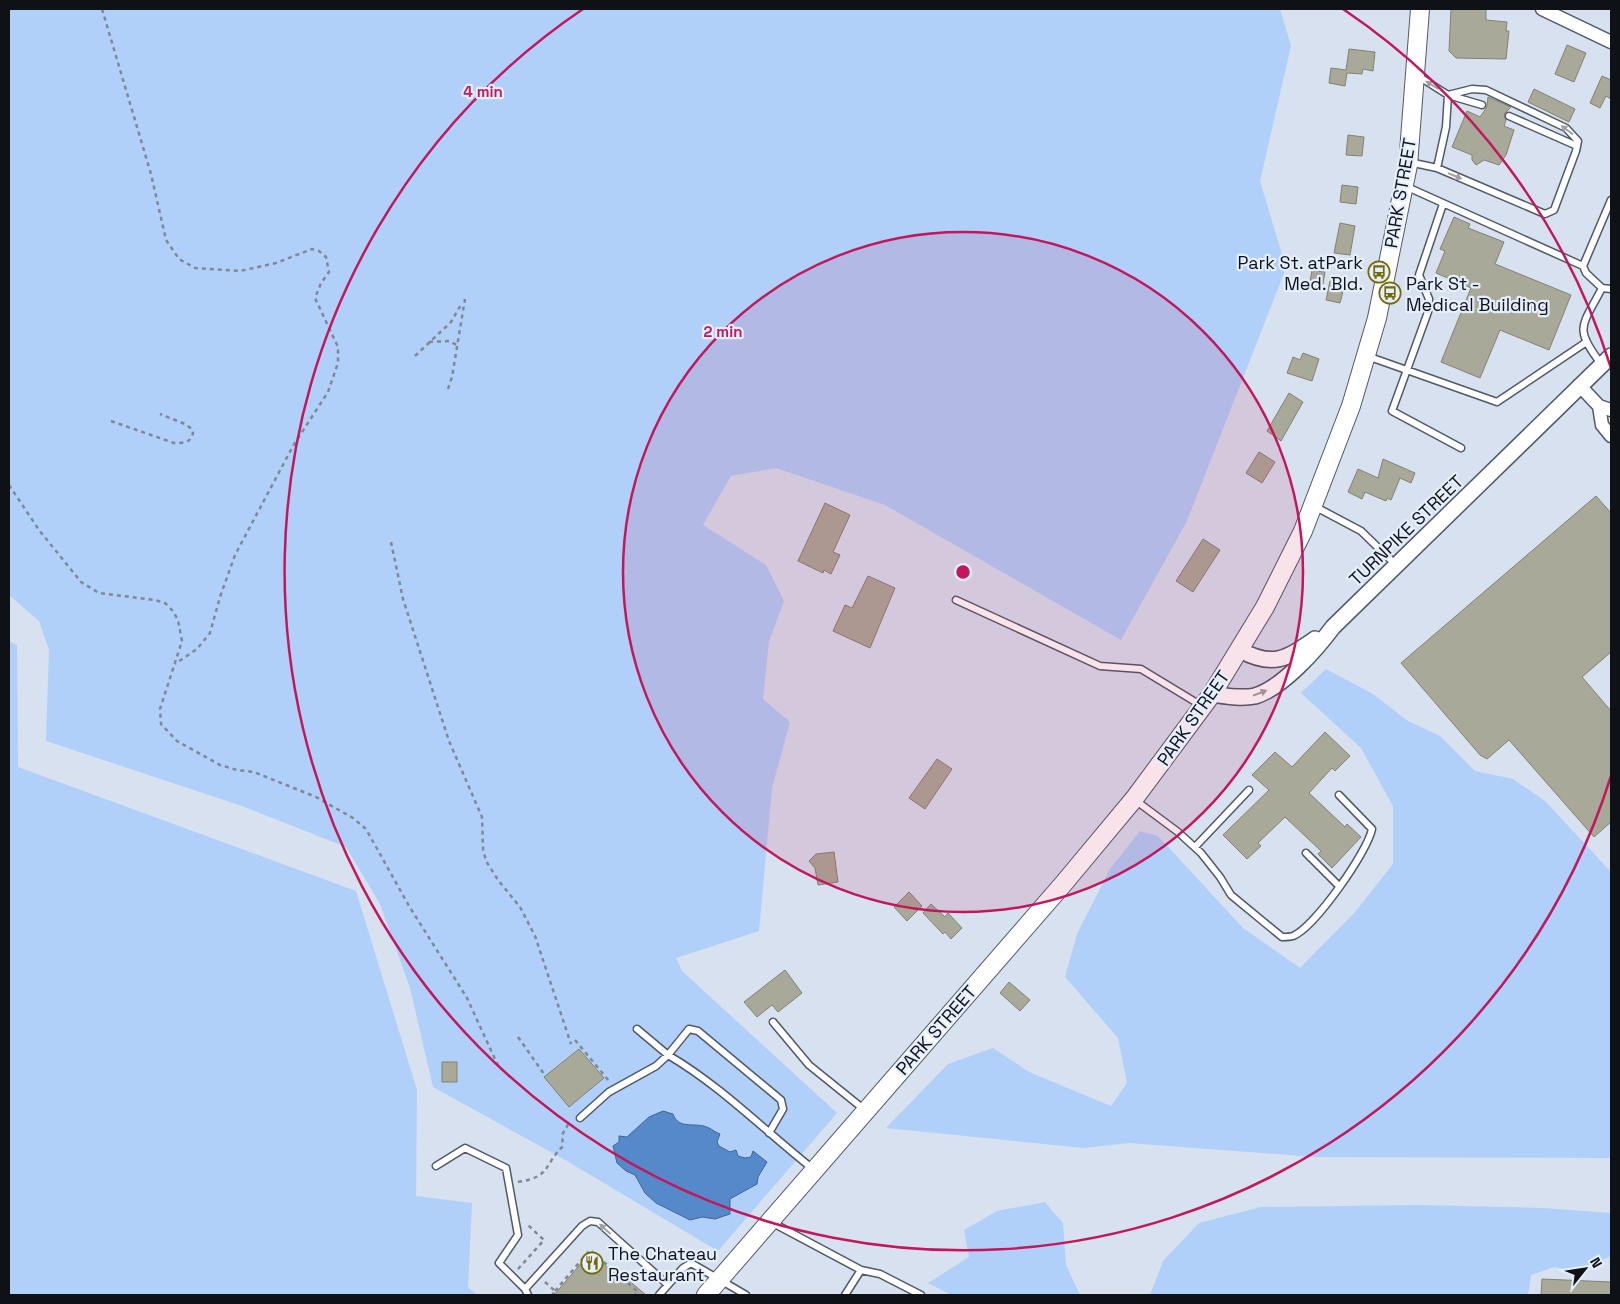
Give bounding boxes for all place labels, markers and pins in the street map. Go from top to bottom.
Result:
place label: Park St. atPark Med. Bld. [1238,251,1363,295]
bus stop icon: Park St. atPark Med. Bld. [1367,260,1391,284]
place label: Park St - Medical Building [1406,272,1549,316]
bus stop icon: Park St - Medical Building [1378,281,1402,305]
centre of rings [954,563,972,581]
place label: The Chateau Restaurant [608,1242,717,1286]
restaurant icon: The Chateau Restaurant [580,1251,604,1275]

